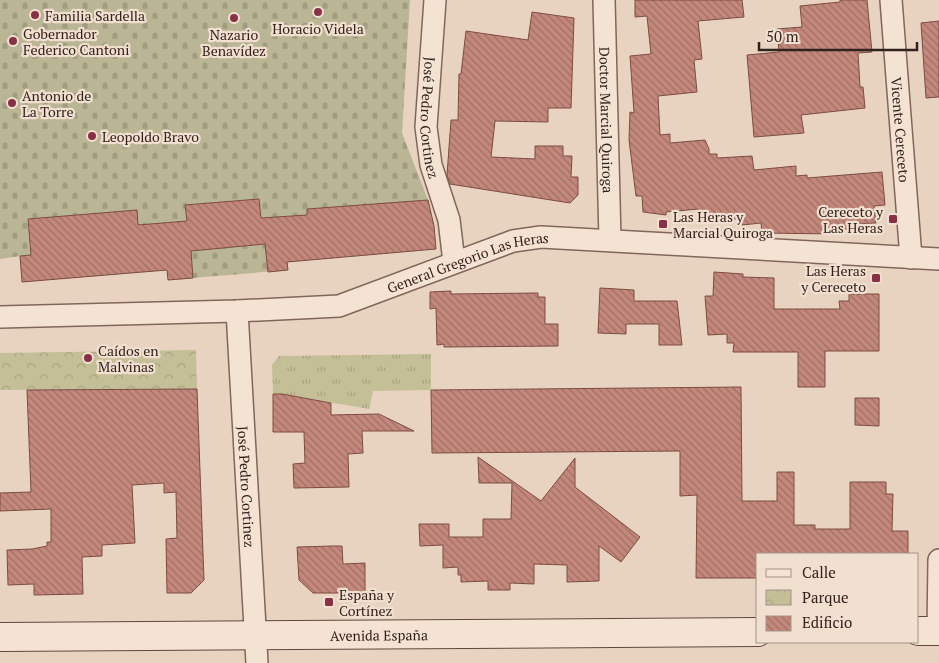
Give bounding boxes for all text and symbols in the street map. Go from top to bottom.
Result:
place label: Familia Sardella [45,6,145,25]
marker: Horacio Videla [312,6,324,18]
marker: Familia Sardella [29,9,41,21]
marker: Nazario Benavídez [228,12,240,24]
place label: Horacio Videla [272,19,364,38]
scale bar [759,20,916,52]
place label: Gobernador Federico Cantoni [23,24,129,59]
place label: Nazario Benavídez [202,25,266,60]
text: 50 m [766,26,799,46]
marker: Gobernador Federico Cantoni [7,35,19,47]
street label: Doctor Marcial Quiroga [596,47,618,193]
street label: José Pedro Cortinez [416,56,444,181]
street label: Vicente Cereceto [887,76,915,183]
place label: Antonio de La Torre [22,86,91,121]
marker: Antonio de La Torre [6,97,18,109]
place label: Leopoldo Bravo [102,127,199,146]
marker: Leopoldo Bravo [86,130,98,142]
place label: Cereceto y Las Heras [818,202,884,237]
place label: Las Heras y Marcial Quiroga [673,207,773,242]
marker: Cereceto y Las Heras [887,213,899,225]
marker: Las Heras y Marcial Quiroga [657,218,669,230]
street label: General Gregorio Las Heras [384,227,549,297]
place label: Las Heras y Cereceto [800,261,866,296]
marker: Las Heras y Cereceto [870,272,882,284]
place label: Caídos en Malvinas [98,341,159,376]
marker: Caídos en Malvinas [82,352,94,364]
street label: José Pedro Cortinez [234,425,260,548]
legend [756,553,919,643]
text: Calle [802,562,836,582]
place label: España y Cortínez [339,585,395,620]
text: Parque [802,587,849,607]
marker: España y Cortínez [323,596,335,608]
text: Edificio [802,612,852,632]
street label: Avenida España [330,625,428,644]

